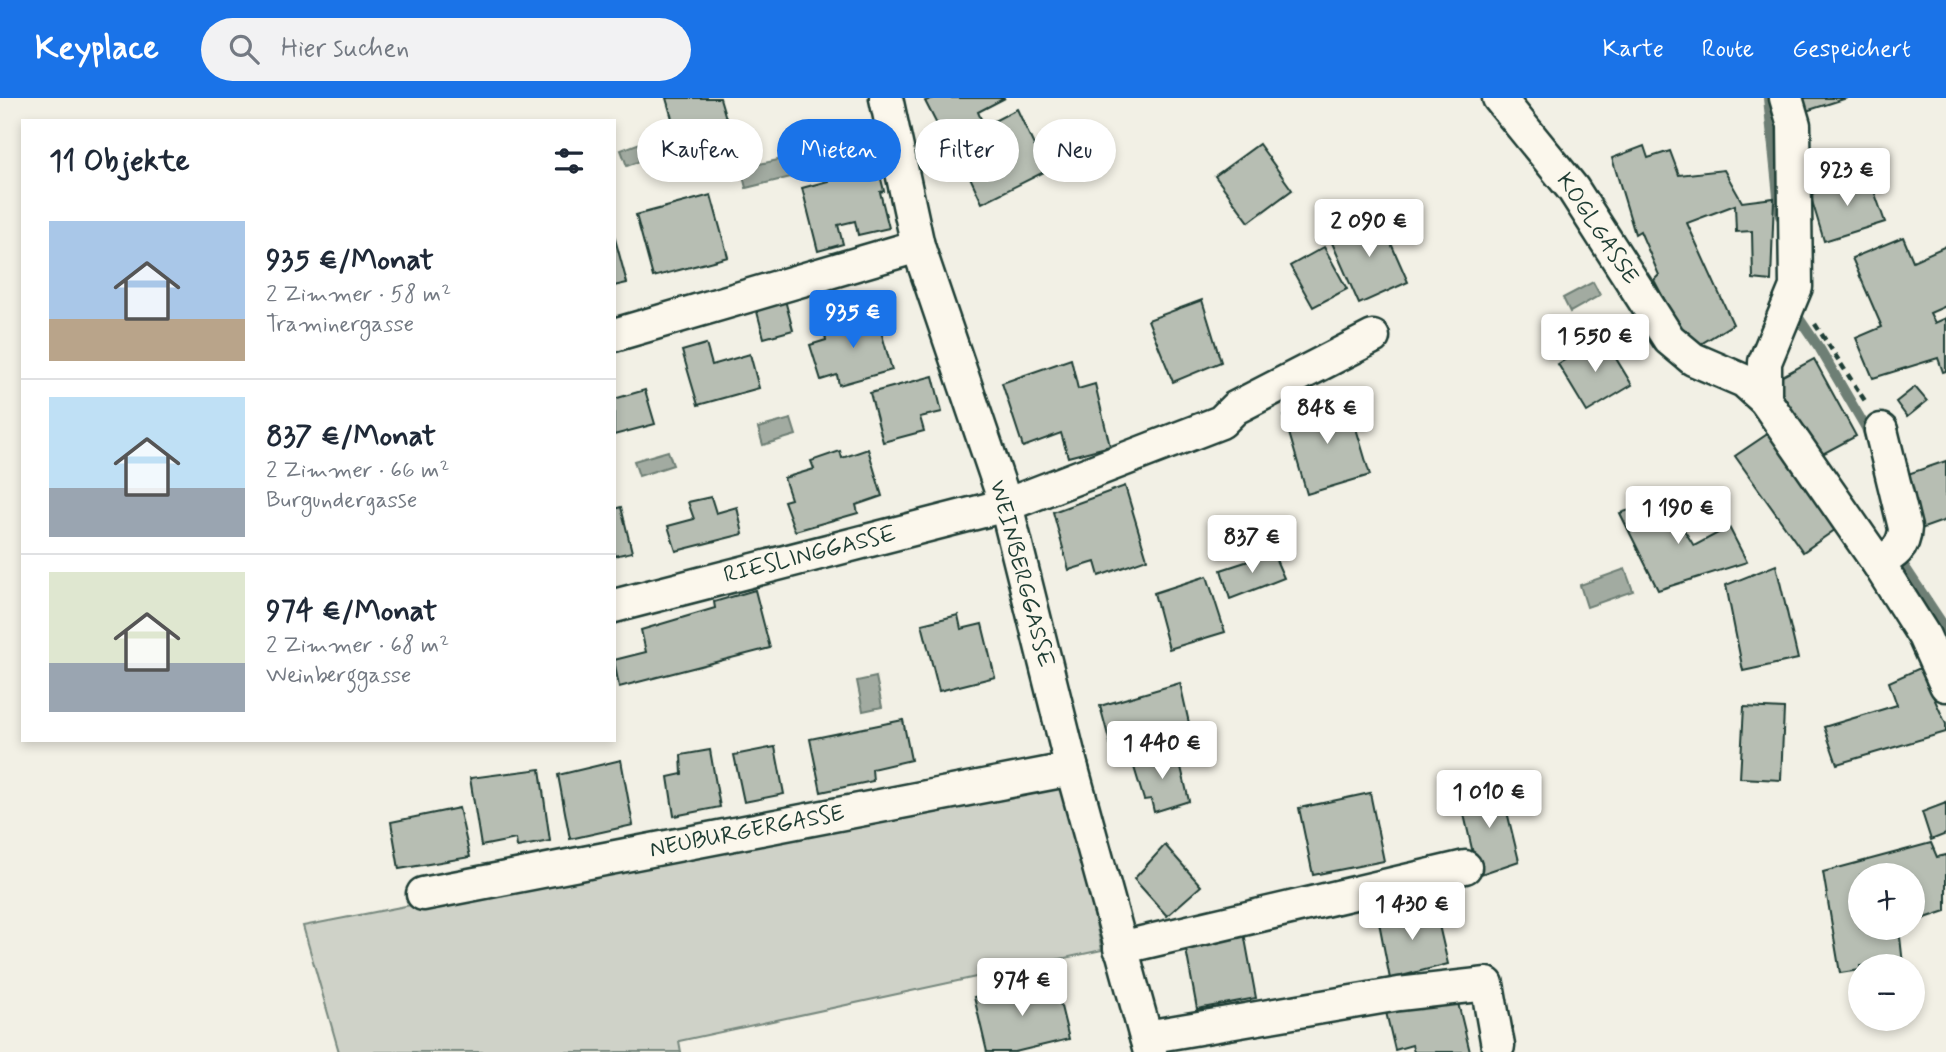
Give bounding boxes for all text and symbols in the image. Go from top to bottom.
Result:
search box [201,18,691,81]
text: Keyplace [35,27,159,71]
icon: search [225,30,263,68]
text: Hier suchen [281,32,409,66]
text: Karte [1602,34,1664,65]
text: Route [1702,34,1754,65]
text: Gespeichert [1792,34,1911,65]
chip: Kaufen [637,119,763,182]
chip: Mieten [777,119,901,182]
chip: Filter [915,119,1019,182]
chip: Neu [1033,119,1116,182]
text: 11 Objekte [49,142,190,181]
icon: filters [550,142,588,180]
pin: 923 € [1798,148,1896,208]
text: 923 € [1820,156,1874,186]
street label: KOGLGASSE [1549,167,1645,291]
pin: 2 090 € [1304,200,1434,259]
text: 2 090 € [1331,207,1407,237]
text: 935 €/Monat [266,241,434,280]
icon: home [105,249,189,333]
text: 2 Zimmer · 58 m² [266,280,451,310]
pin: 935 € [804,290,902,350]
text: 935 € [825,298,881,328]
text: Traminergasse [266,310,414,340]
pin: 1 550 € [1530,314,1660,374]
text: 1 550 € [1557,322,1633,352]
pin: 848 € [1278,386,1376,446]
text: 848 € [1297,394,1357,424]
text: 837 €/Monat [266,417,436,456]
icon: home [105,425,189,509]
text: 2 Zimmer · 66 m² [266,456,449,486]
street label: WEINBERGGASSE [982,477,1060,671]
text: Burgundergasse [266,486,417,516]
pin: 1 190 € [1613,486,1743,546]
text: 1 190 € [1642,494,1714,524]
pin: 837 € [1203,516,1301,575]
street label: RIESLINGGASSE [721,519,899,591]
text: 837 € [1224,523,1280,553]
text: 974 €/Monat [266,592,437,631]
icon: home [105,600,189,684]
text: 2 Zimmer · 68 m² [266,631,449,661]
text: Weinberggasse [266,661,411,691]
pin: 1 440 € [1097,722,1227,781]
text: 1 440 € [1123,729,1201,759]
pin: 1 010 € [1424,770,1554,830]
text: 1 010 € [1453,778,1525,808]
street label: NEUBURGERGASSE [647,798,847,866]
map controls [1848,863,1925,1031]
button: + [1848,863,1925,940]
pin: 1 430 € [1347,882,1477,942]
text: 1 430 € [1375,890,1449,920]
button: − [1848,954,1925,1031]
pin: 974 € [973,958,1071,1018]
text: 974 € [993,966,1051,996]

